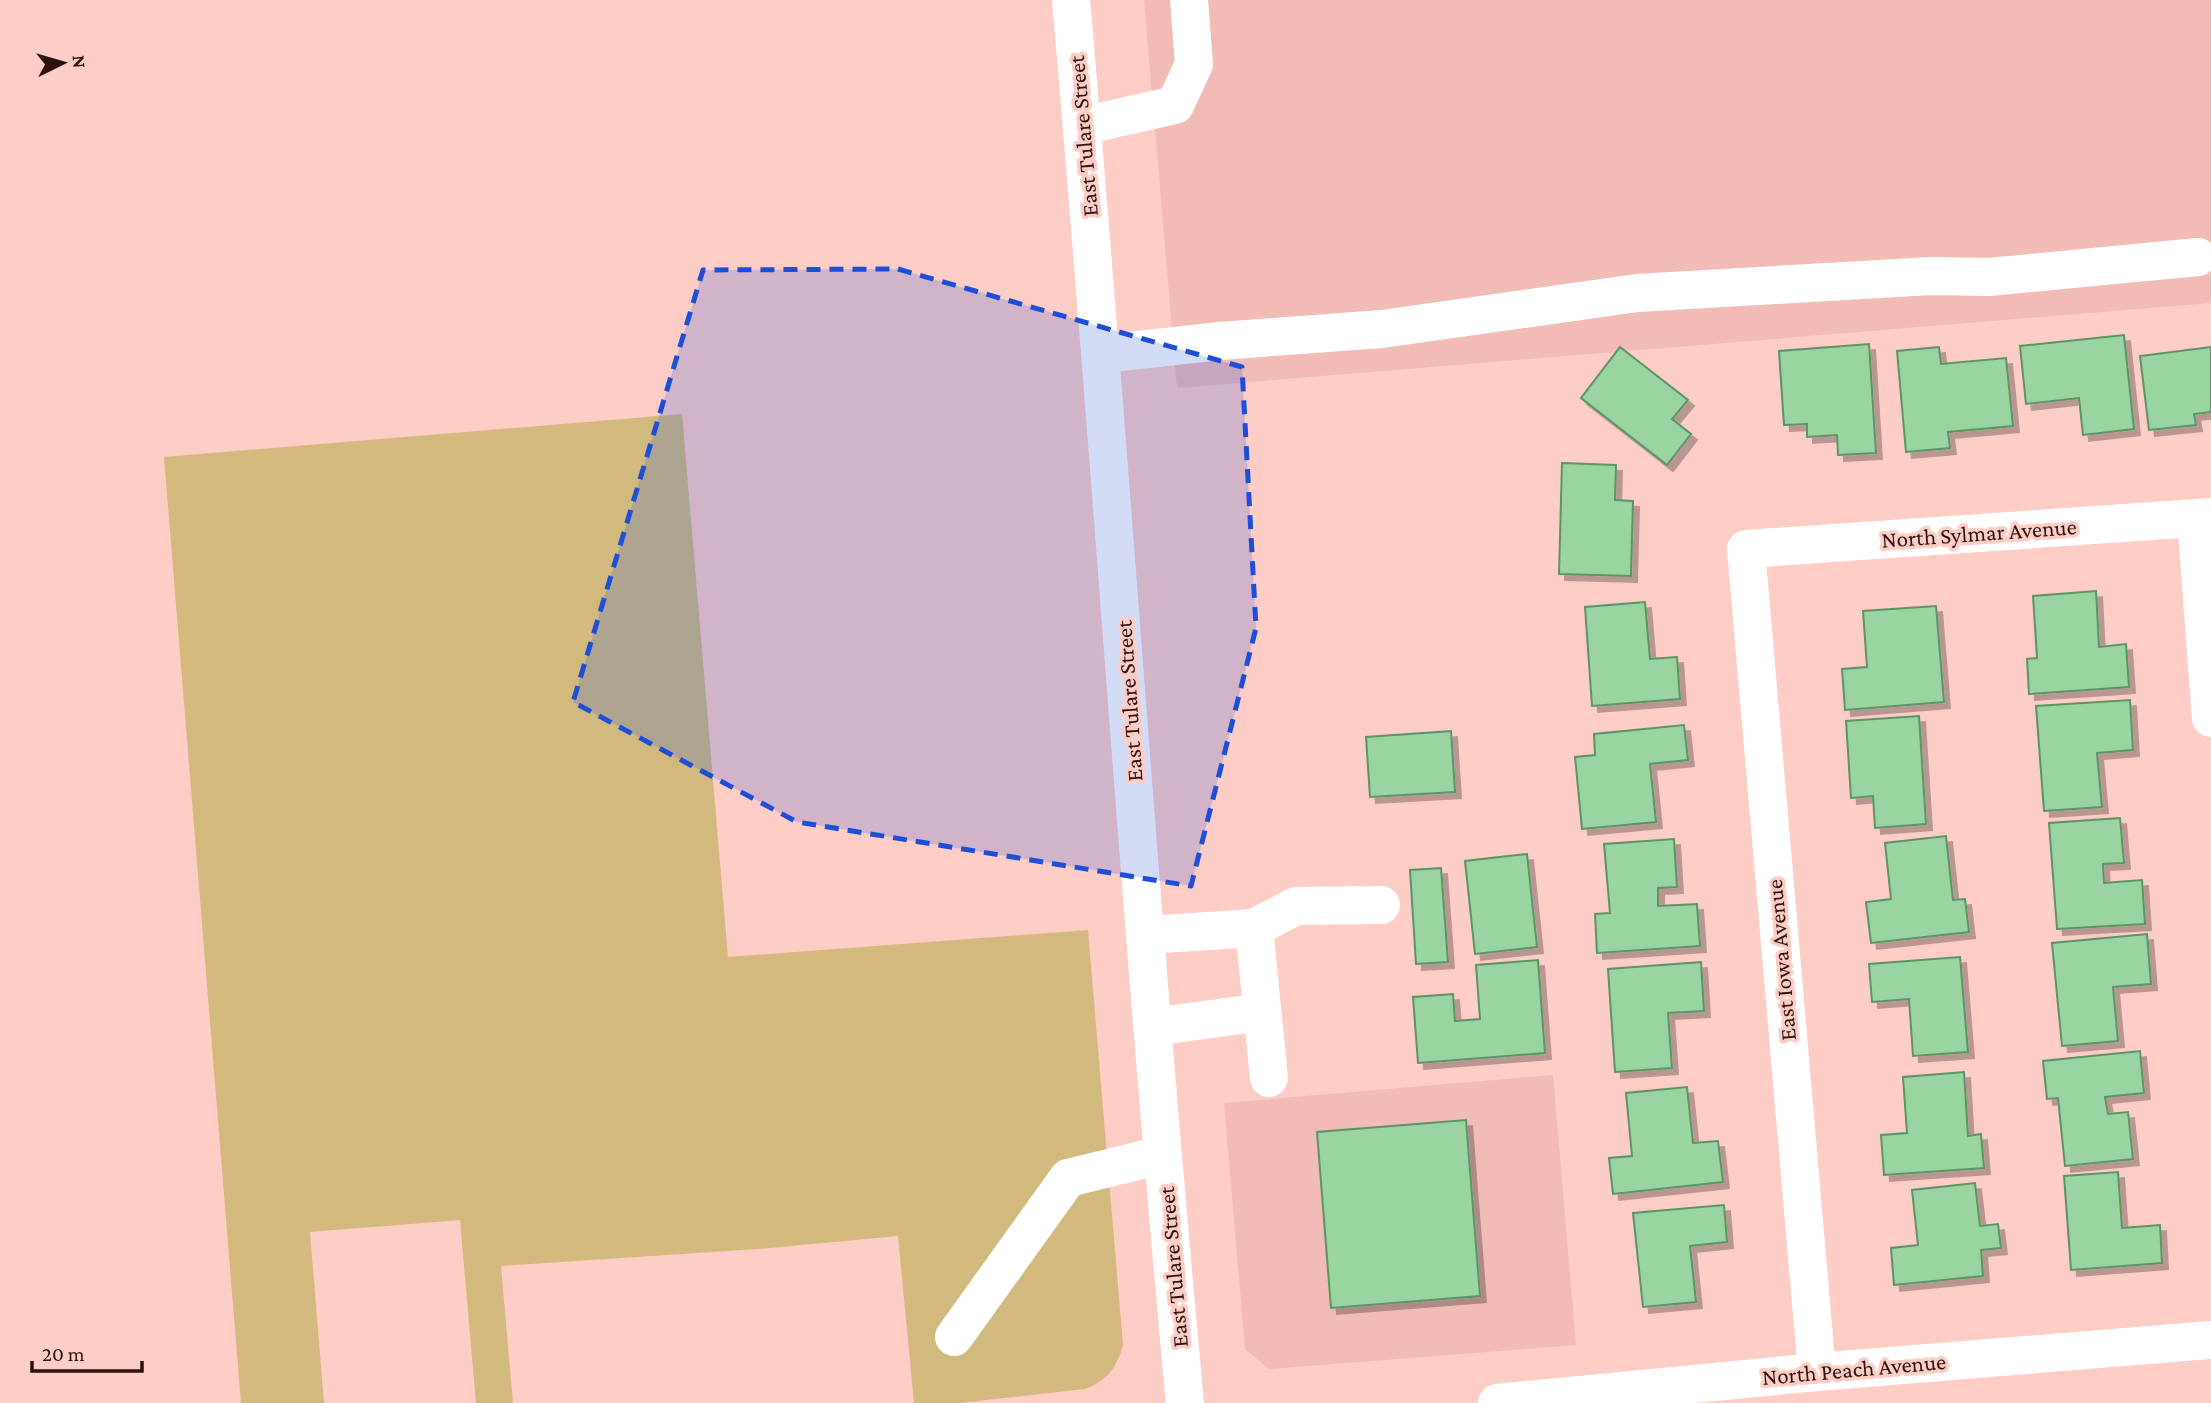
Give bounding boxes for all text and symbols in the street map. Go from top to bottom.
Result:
north arrow [28,28,98,98]
text: N [68,54,90,69]
street label: East Tulare Street [1063,54,1103,218]
street label: North Sylmar Avenue [1881,513,2077,553]
street label: East Tulare Street [1110,619,1148,782]
street label: East Iowa Avenue [1761,878,1801,1042]
street label: East Tulare Street [1153,1185,1193,1349]
scale bar [32,1330,142,1374]
text: 20 m [42,1342,85,1366]
street label: North Peach Avenue [1761,1348,1947,1390]

